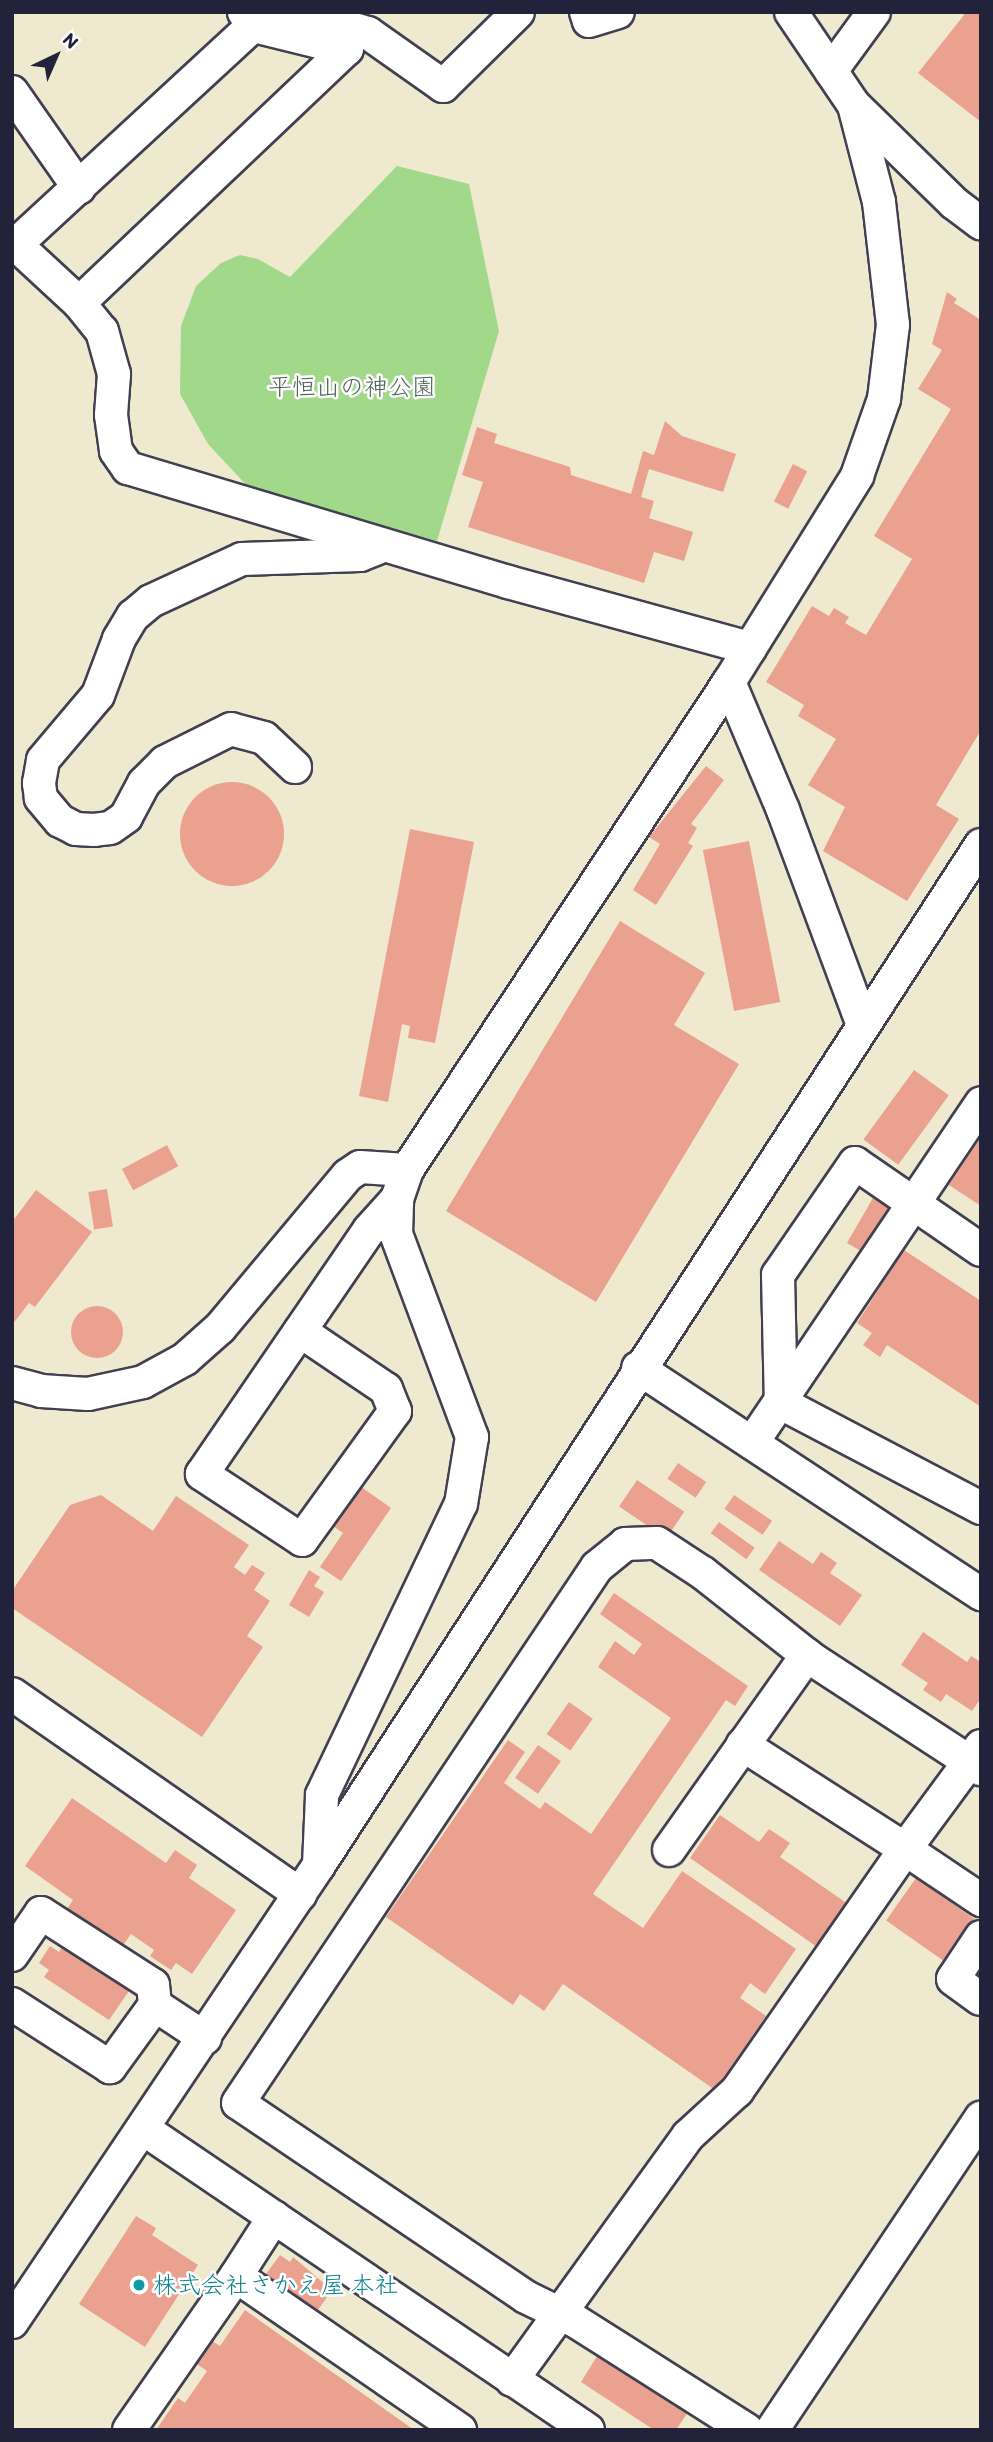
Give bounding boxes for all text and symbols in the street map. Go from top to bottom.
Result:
north arrow [21,21,91,91]
text: N [58,28,84,53]
park label: 平恒山の神公園 [268,373,436,401]
place label: 株式会社さかえ屋 本社 [153,2271,398,2299]
marker: 株式会社さかえ屋 本社 [131,2277,147,2293]

